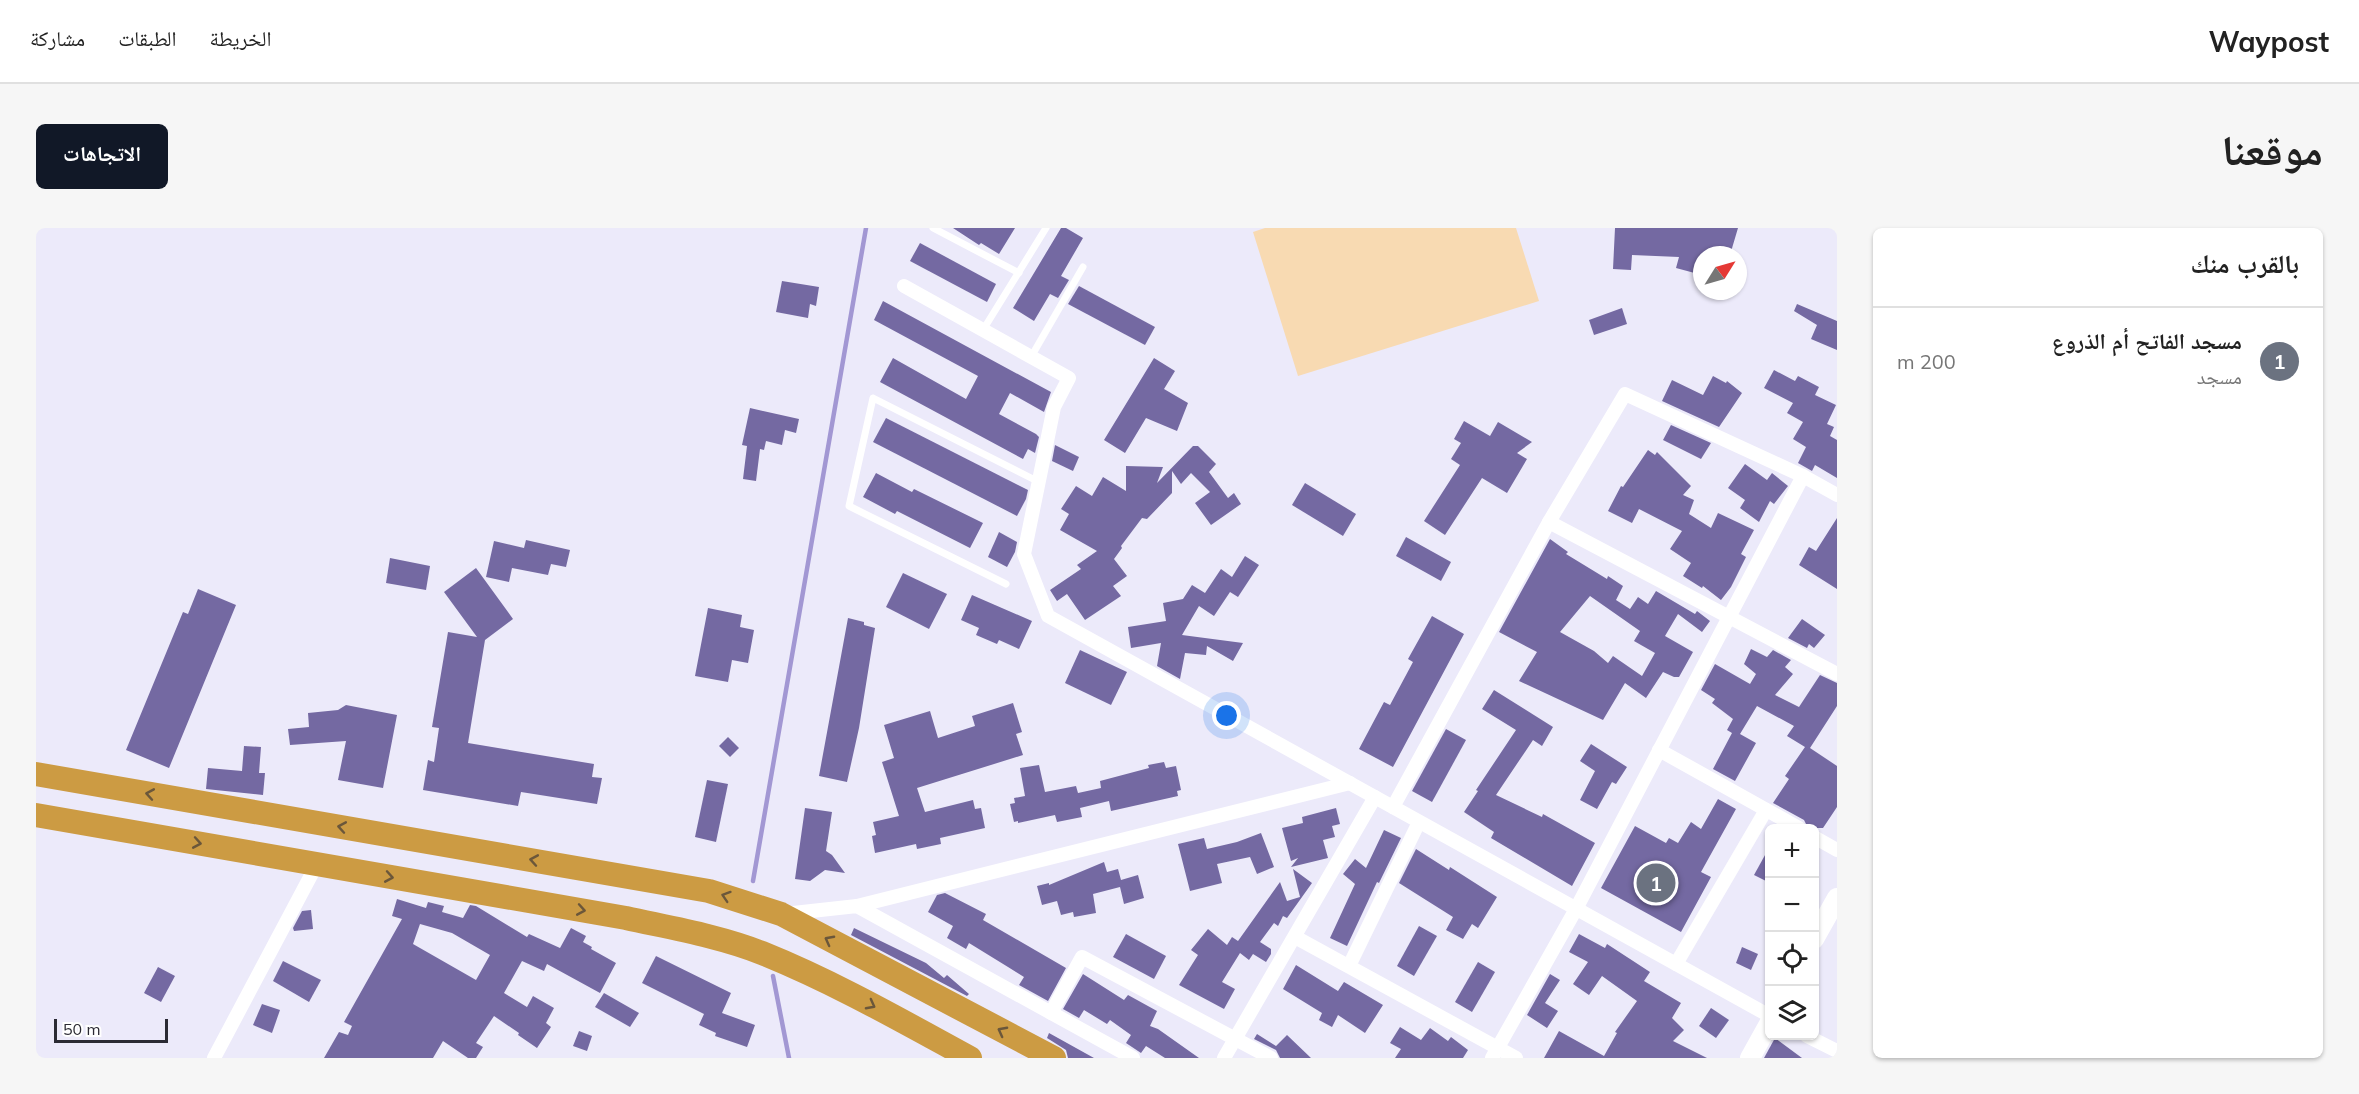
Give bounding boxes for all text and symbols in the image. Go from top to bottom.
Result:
text: Waypost [2208,24,2329,59]
text: مشاركة [30,25,85,51]
text: الطبقات [118,25,177,51]
text: الخريطة [210,25,271,51]
text: موقعنا [2222,123,2323,176]
button: الاتجاهات [36,124,168,189]
north arrow [1693,246,1747,300]
text: بالقرب منك [2190,247,2299,280]
text: مسجد الفاتح أم الذروع [2052,327,2242,355]
text: 200 m [1897,349,1956,374]
text: 1 [2274,349,2286,374]
text: مسجد [2197,364,2242,389]
your location [1212,701,1241,730]
one-way arrow [145,788,154,800]
one-way arrow [337,821,347,833]
map controls [1765,824,1819,1040]
button: + [1765,824,1819,878]
one-way arrow [192,836,202,849]
one-way arrow [530,854,540,867]
pin: 1 [1636,860,1676,906]
one-way arrow [385,870,394,882]
button: − [1765,878,1819,932]
one-way arrow [721,891,732,903]
one-way arrow [576,903,586,916]
button: locate [1765,932,1819,986]
one-way arrow [825,935,836,947]
button: layers [1765,986,1819,1040]
one-way arrow [865,998,875,1009]
scale bar [54,1016,168,1044]
text: 50 m [63,1019,100,1039]
one-way arrow [998,1027,1008,1038]

